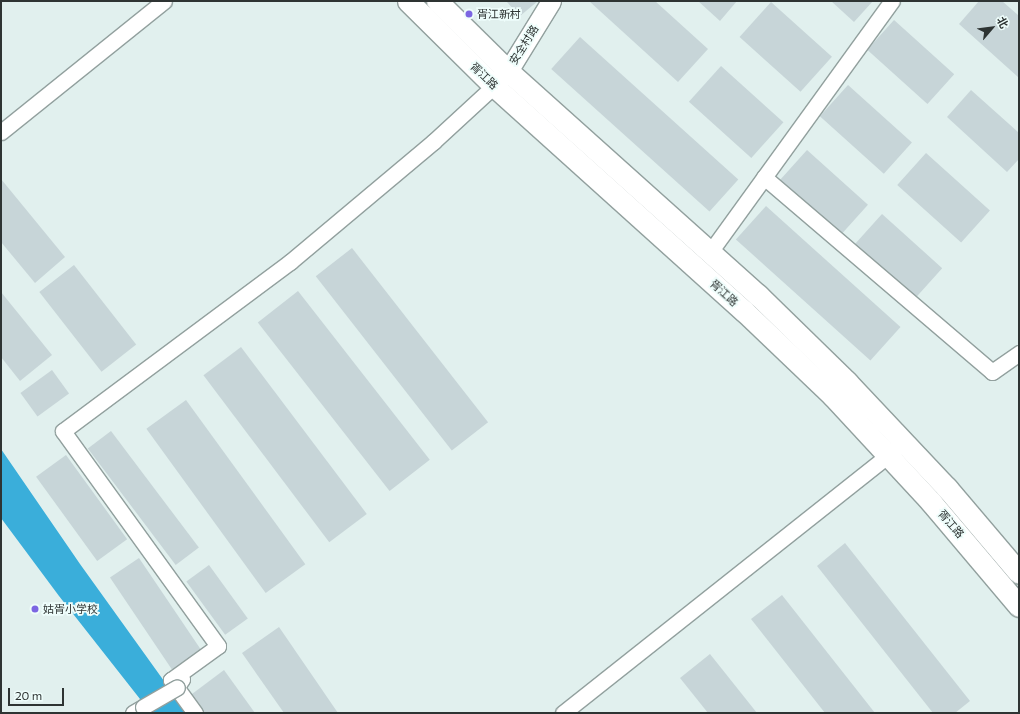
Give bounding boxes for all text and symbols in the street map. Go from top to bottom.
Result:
place label: 胥江新村 [477,7,521,21]
north arrow [972,8,1012,48]
marker: 胥江新村 [464,9,474,19]
text: 北 [995,14,1011,30]
street label: 安全村路 [507,23,541,67]
street label: 胥江路 [468,60,500,92]
street label: 胥江路 [707,277,741,309]
street label: 胥江路 [935,507,967,541]
place label: 姑胥小学校 [43,602,98,616]
marker: 姑胥小学校 [30,604,40,614]
scale bar [10,680,66,706]
text: 20 m [15,688,42,702]

